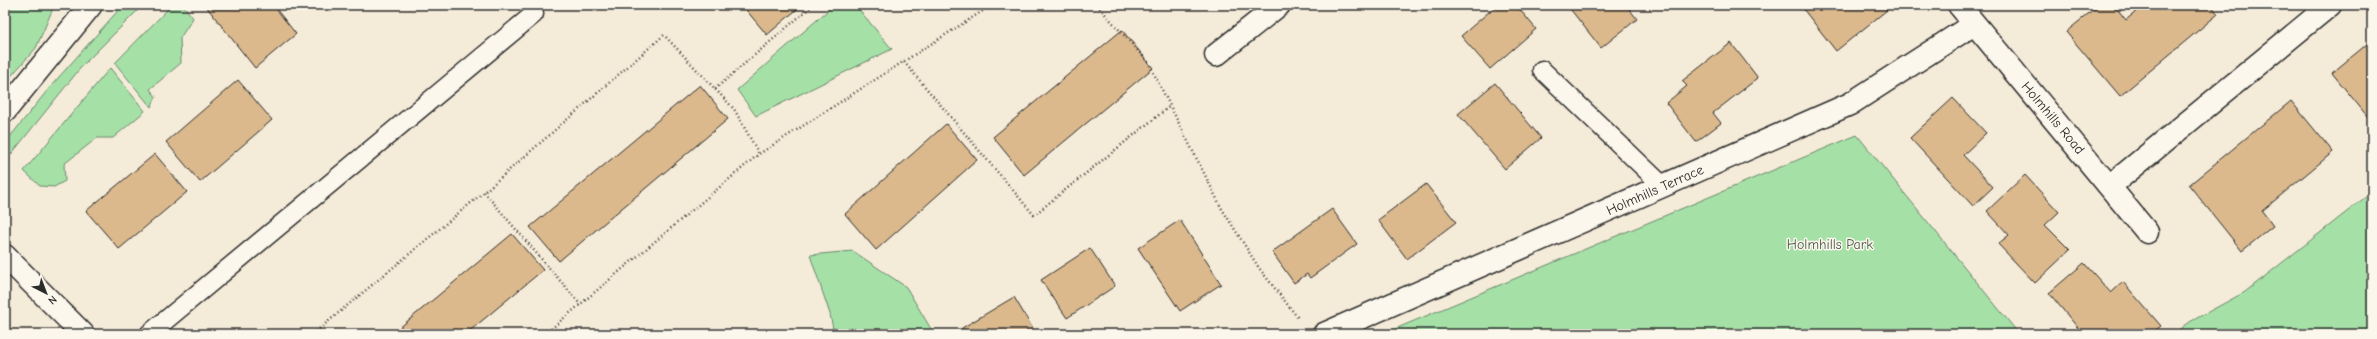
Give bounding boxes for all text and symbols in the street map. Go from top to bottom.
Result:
street label: Holmhills Road [2018,78,2088,158]
street label: Holmhills Terrace [1604,161,1706,219]
park label: Holmhills Park [1787,236,1873,253]
north arrow [26,273,66,313]
text: N [45,293,59,307]

